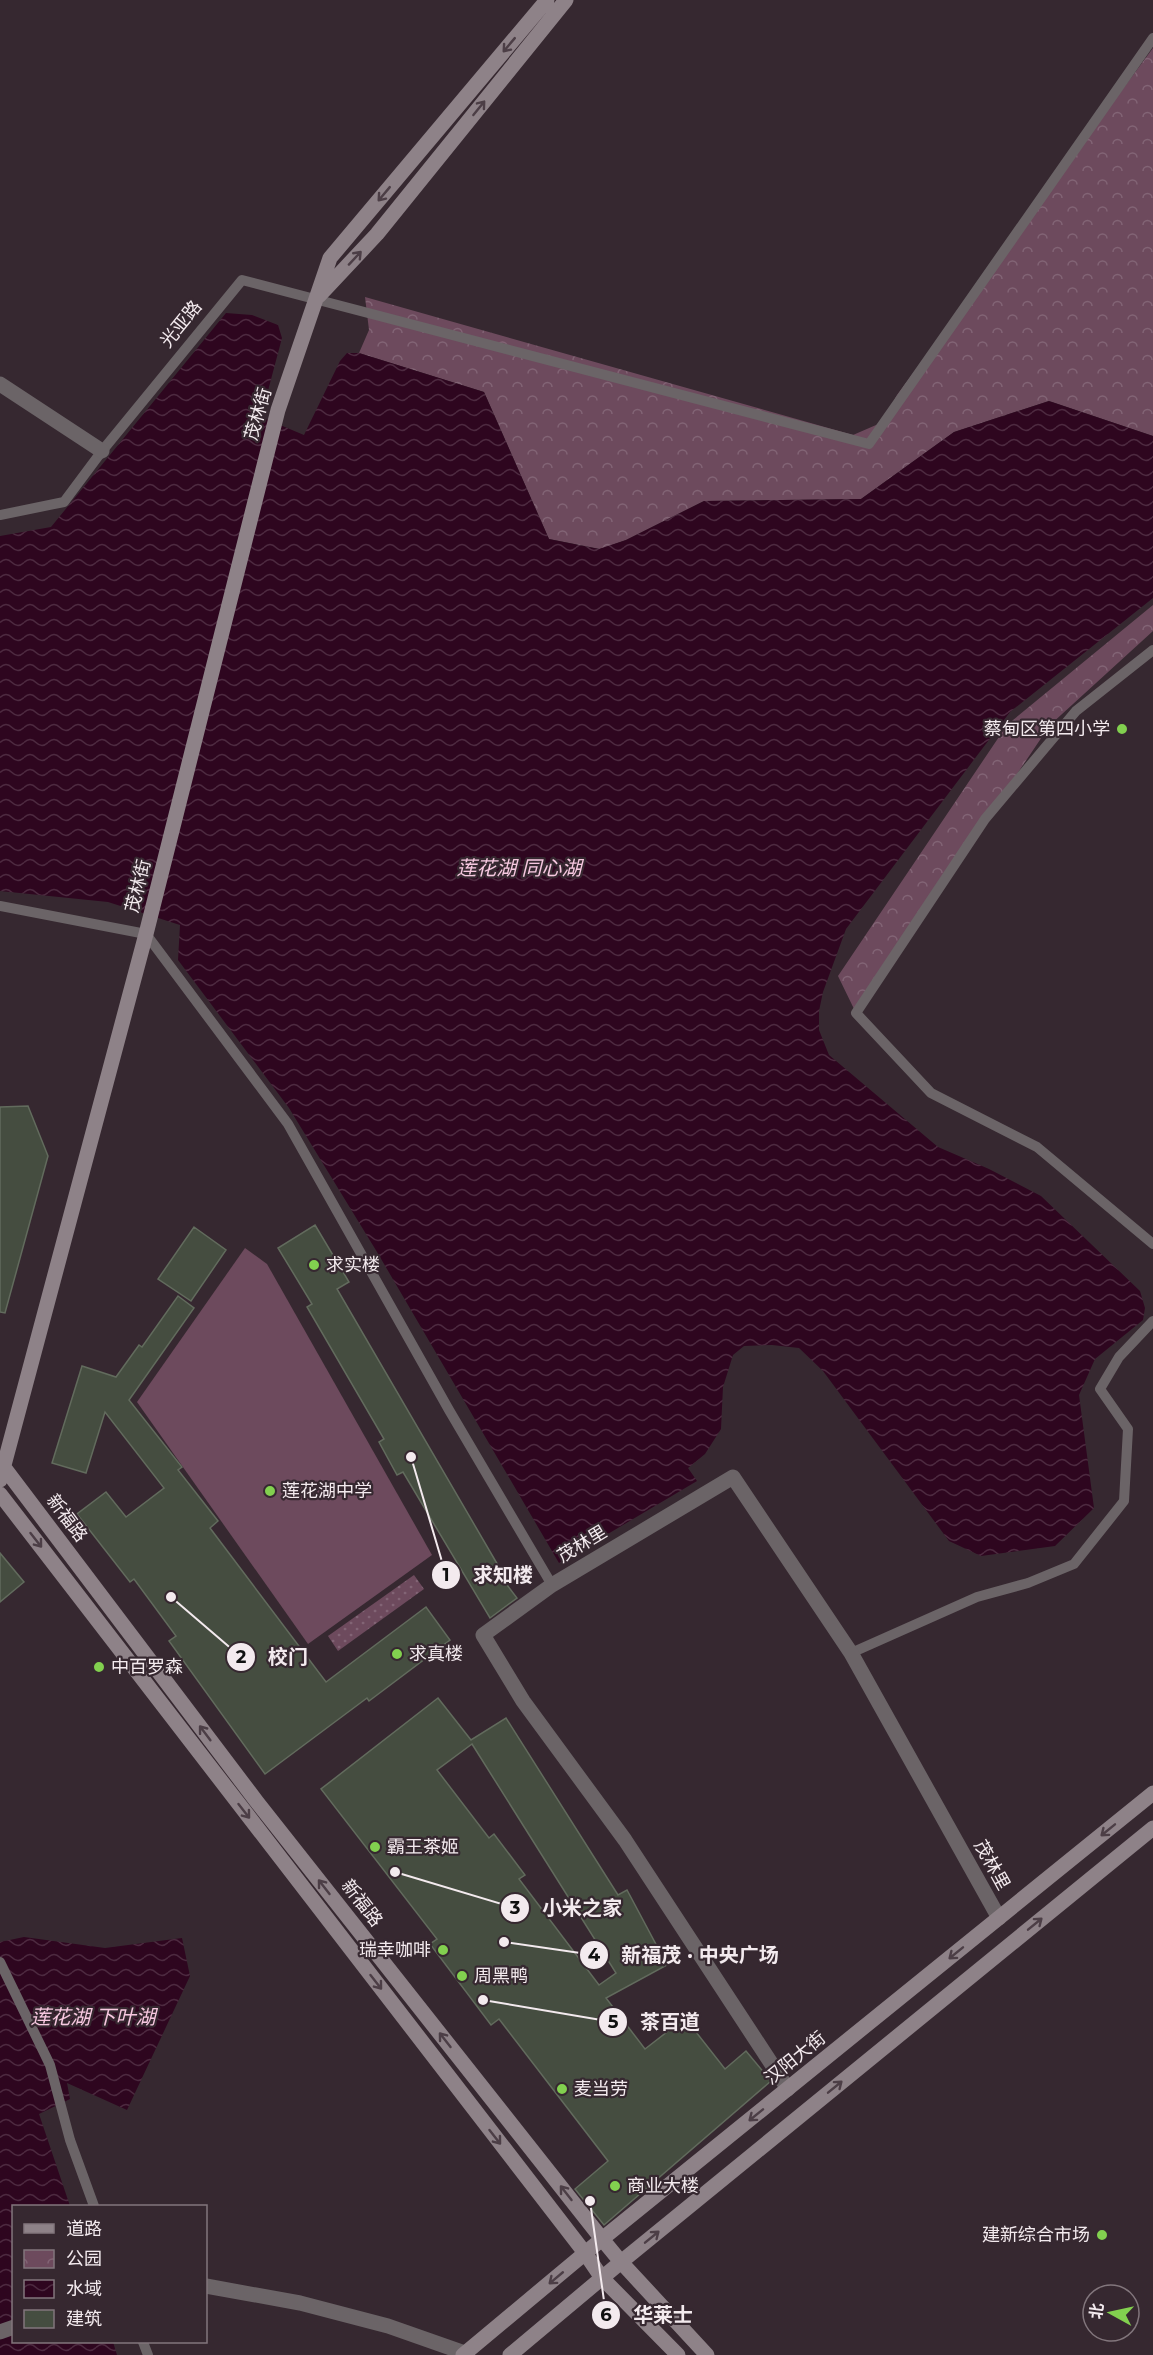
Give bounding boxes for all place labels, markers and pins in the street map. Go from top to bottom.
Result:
place label: 蔡甸区第四小学 [984,718,1110,740]
marker: 蔡甸区第四小学 [1115,722,1129,736]
place label: 求实楼 [326,1254,380,1276]
marker: 求实楼 [307,1258,321,1272]
place label: 莲花湖中学 [282,1480,372,1502]
marker: 莲花湖中学 [263,1484,277,1498]
callout: 求知楼 [431,1556,545,1594]
callout: 校门 [226,1638,320,1676]
place label: 求真楼 [409,1643,463,1665]
marker: 求真楼 [390,1647,404,1661]
place label: 中百罗森 [111,1656,183,1678]
marker: 中百罗森 [92,1660,106,1674]
place label: 霸王茶姬 [387,1836,459,1858]
marker: 霸王茶姬 [368,1840,382,1854]
callout: 小米之家 [500,1889,634,1927]
callout: 新福茂 · 中央广场 [579,1936,790,1974]
place label: 瑞幸咖啡 [359,1939,431,1961]
marker: 瑞幸咖啡 [436,1943,450,1957]
place label: 周黑鸭 [474,1965,528,1987]
marker: 周黑鸭 [455,1969,469,1983]
callout: 茶百道 [598,2003,712,2041]
place label: 麦当劳 [574,2078,628,2100]
marker: 麦当劳 [555,2082,569,2096]
place label: 商业大楼 [627,2175,699,2197]
marker: 商业大楼 [608,2179,622,2193]
place label: 建新综合市场 [982,2224,1090,2246]
marker: 建新综合市场 [1095,2228,1109,2242]
callout: 华莱士 [591,2296,705,2334]

